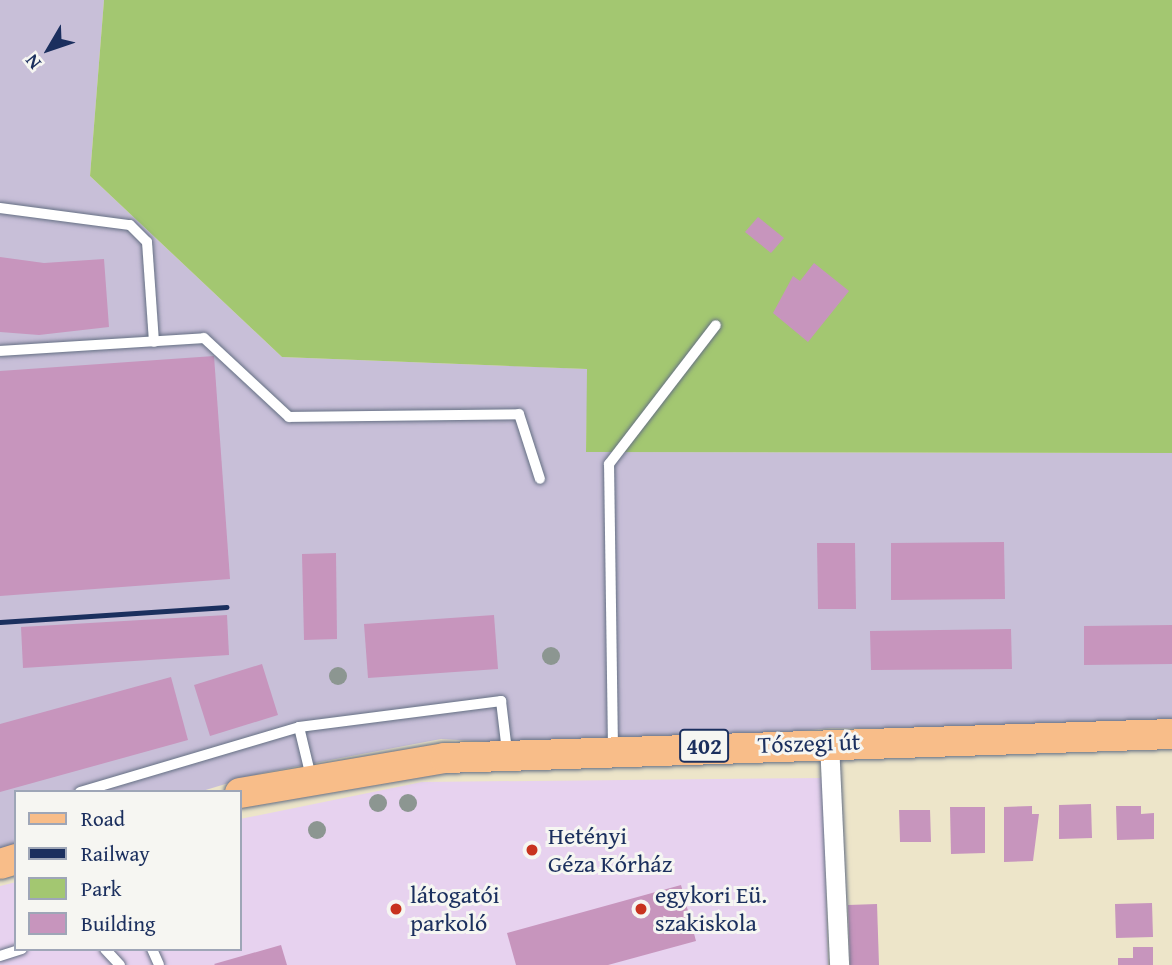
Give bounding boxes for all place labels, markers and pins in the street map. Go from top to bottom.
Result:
place label: Hetényi Géza Kórház [548,822,672,878]
marker: Hetényi Géza Kórház [522,840,542,860]
place label: látogatói parkoló [410,881,500,937]
place label: egykori Eü. szakiskola [655,881,767,937]
marker: látogatói parkoló [388,901,404,917]
marker: egykori Eü. szakiskola [633,901,649,917]

